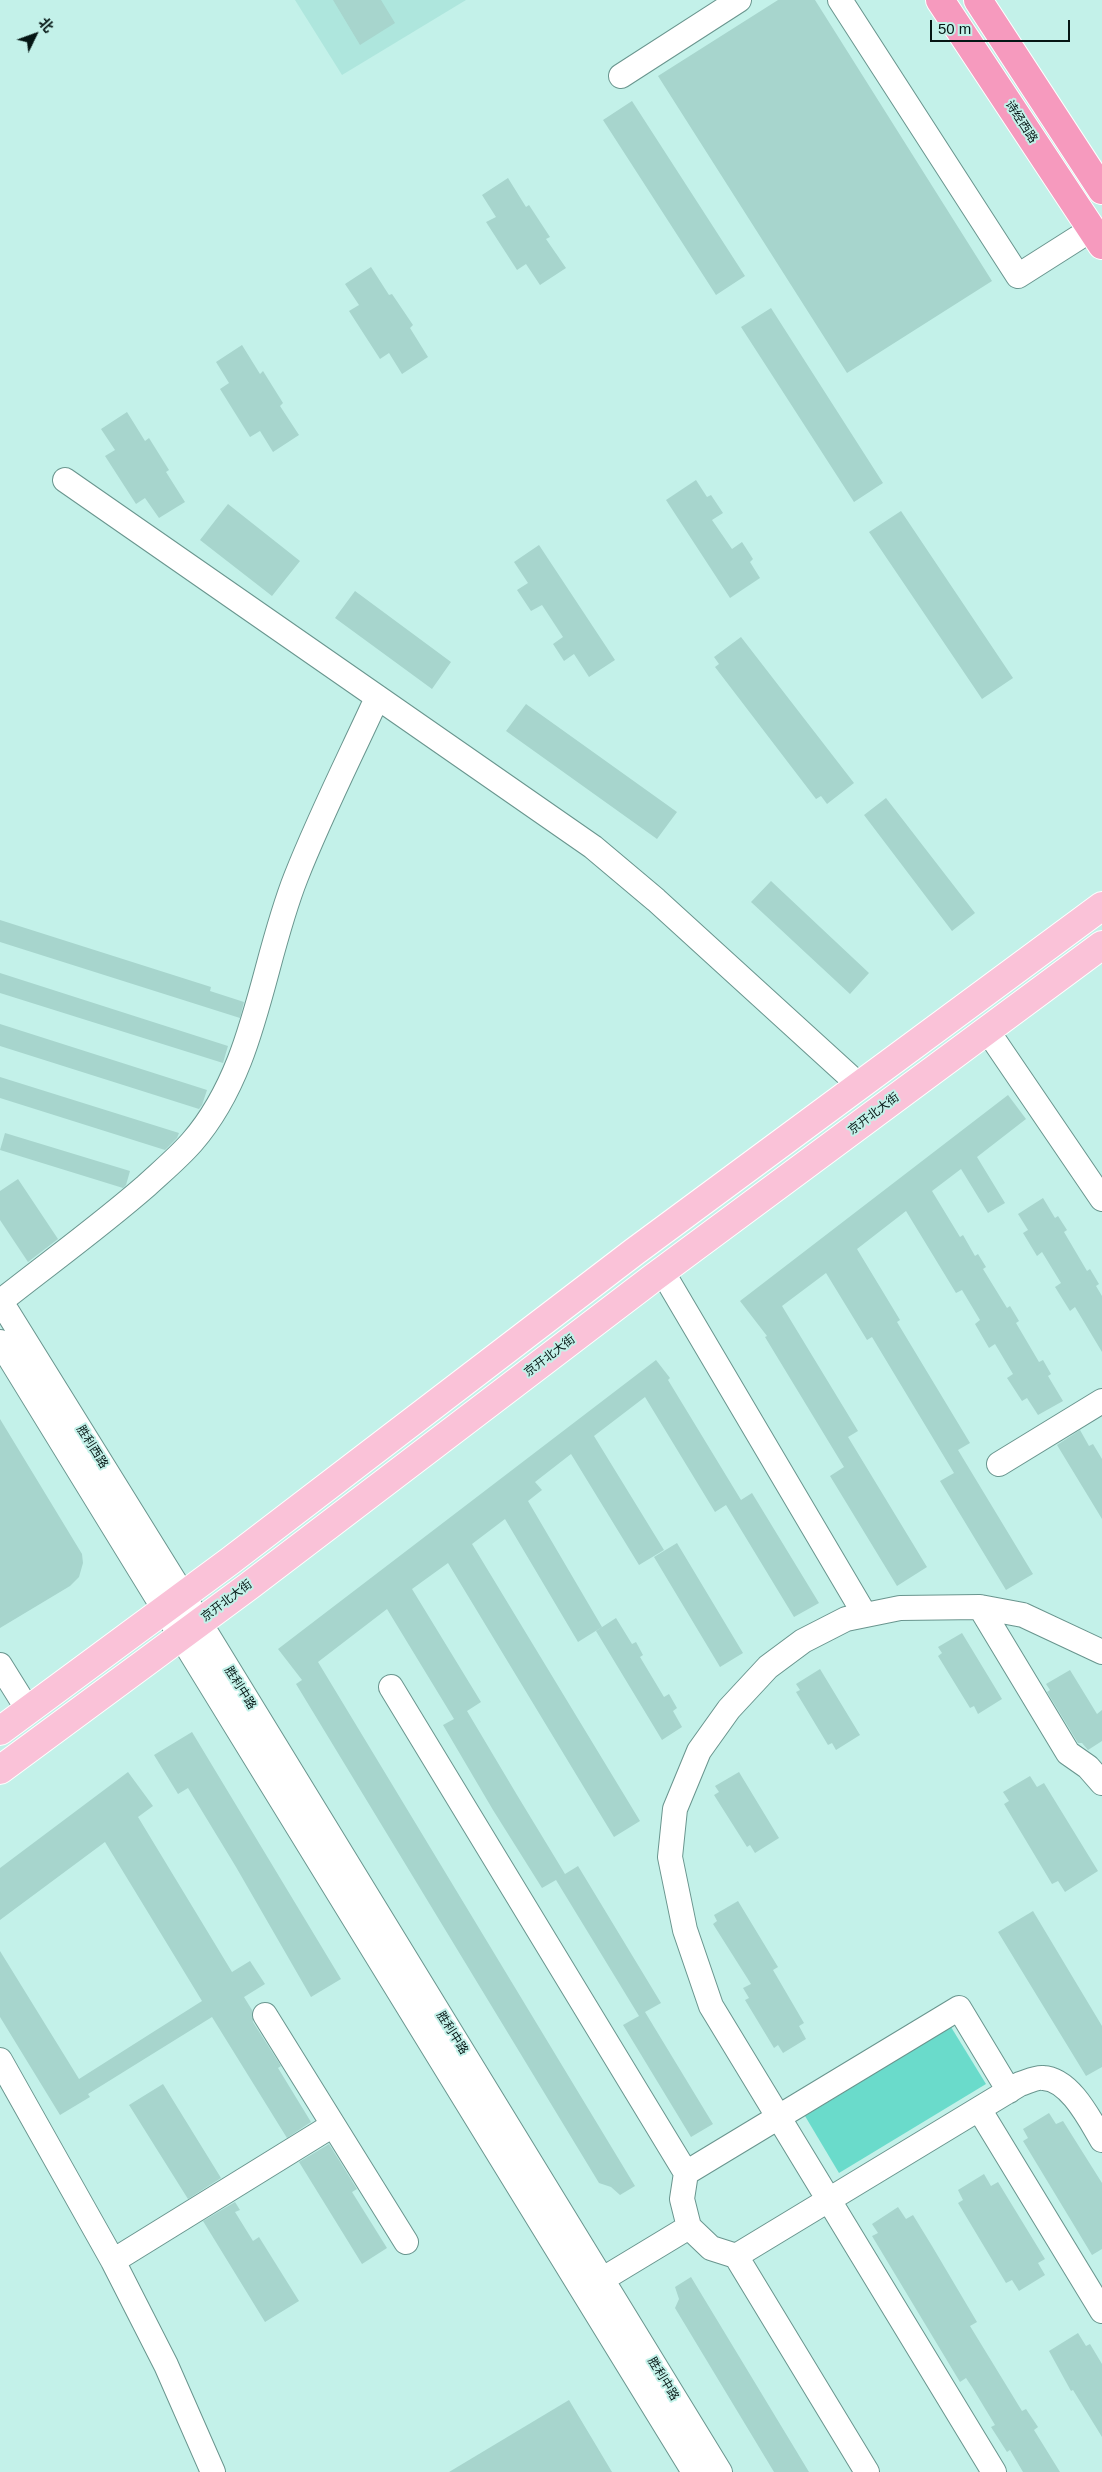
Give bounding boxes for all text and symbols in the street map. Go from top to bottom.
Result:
north arrow [10,10,60,60]
scale bar [932,10,1072,42]
text: 北 [36,14,57,36]
text: 50 m [938,20,971,37]
street label: 诗经西路 [1002,98,1040,146]
street label: 京开北大街 [846,1090,902,1138]
street label: 京开北大街 [522,1332,578,1380]
street label: 胜利西路 [73,1423,111,1471]
street label: 京开北大街 [199,1577,255,1625]
street label: 胜利中路 [221,1664,259,1712]
street label: 胜利中路 [433,2009,471,2057]
street label: 胜利中路 [644,2355,682,2403]

